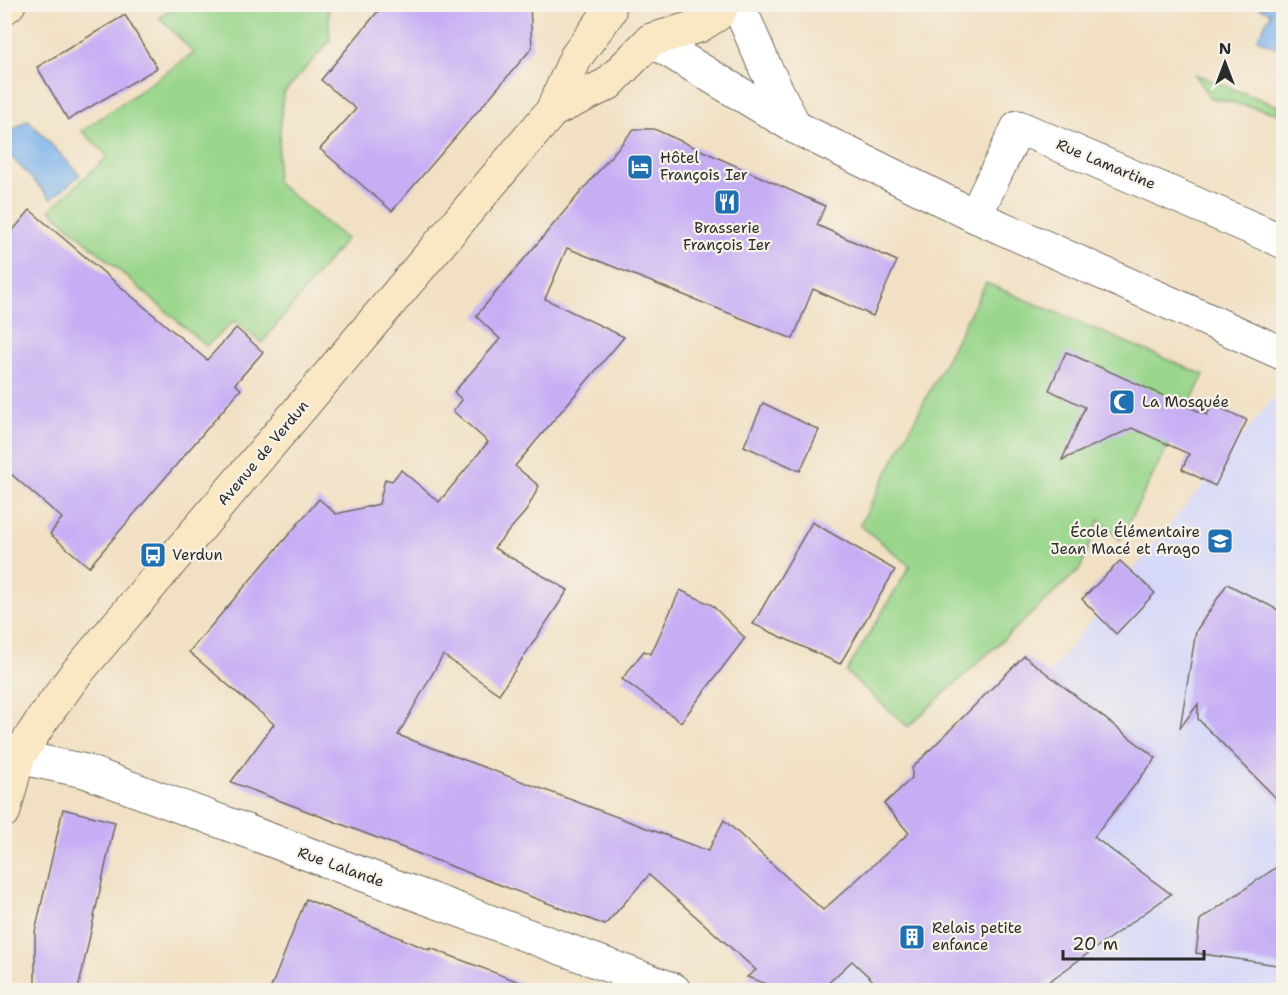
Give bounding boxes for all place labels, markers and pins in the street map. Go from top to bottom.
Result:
place label: Hôtel François Ier [660,148,748,185]
hotel icon: Hôtel François Ier [625,152,655,182]
restaurant icon: Brasserie François Ier [712,187,742,217]
place label: Brasserie François Ier [683,218,771,255]
mosque icon: La Mosquée [1107,387,1137,417]
place label: La Mosquée [1142,392,1229,412]
place label: École Élémentaire Jean Macé et Arago [1051,521,1200,559]
school or university icon: École Élémentaire Jean Macé et Arago [1205,526,1235,556]
bus stop icon: Verdun [138,540,168,570]
place label: Verdun [172,545,223,565]
place label: Relais petite enfance [932,918,1022,955]
building icon: Relais petite enfance [897,922,927,952]

